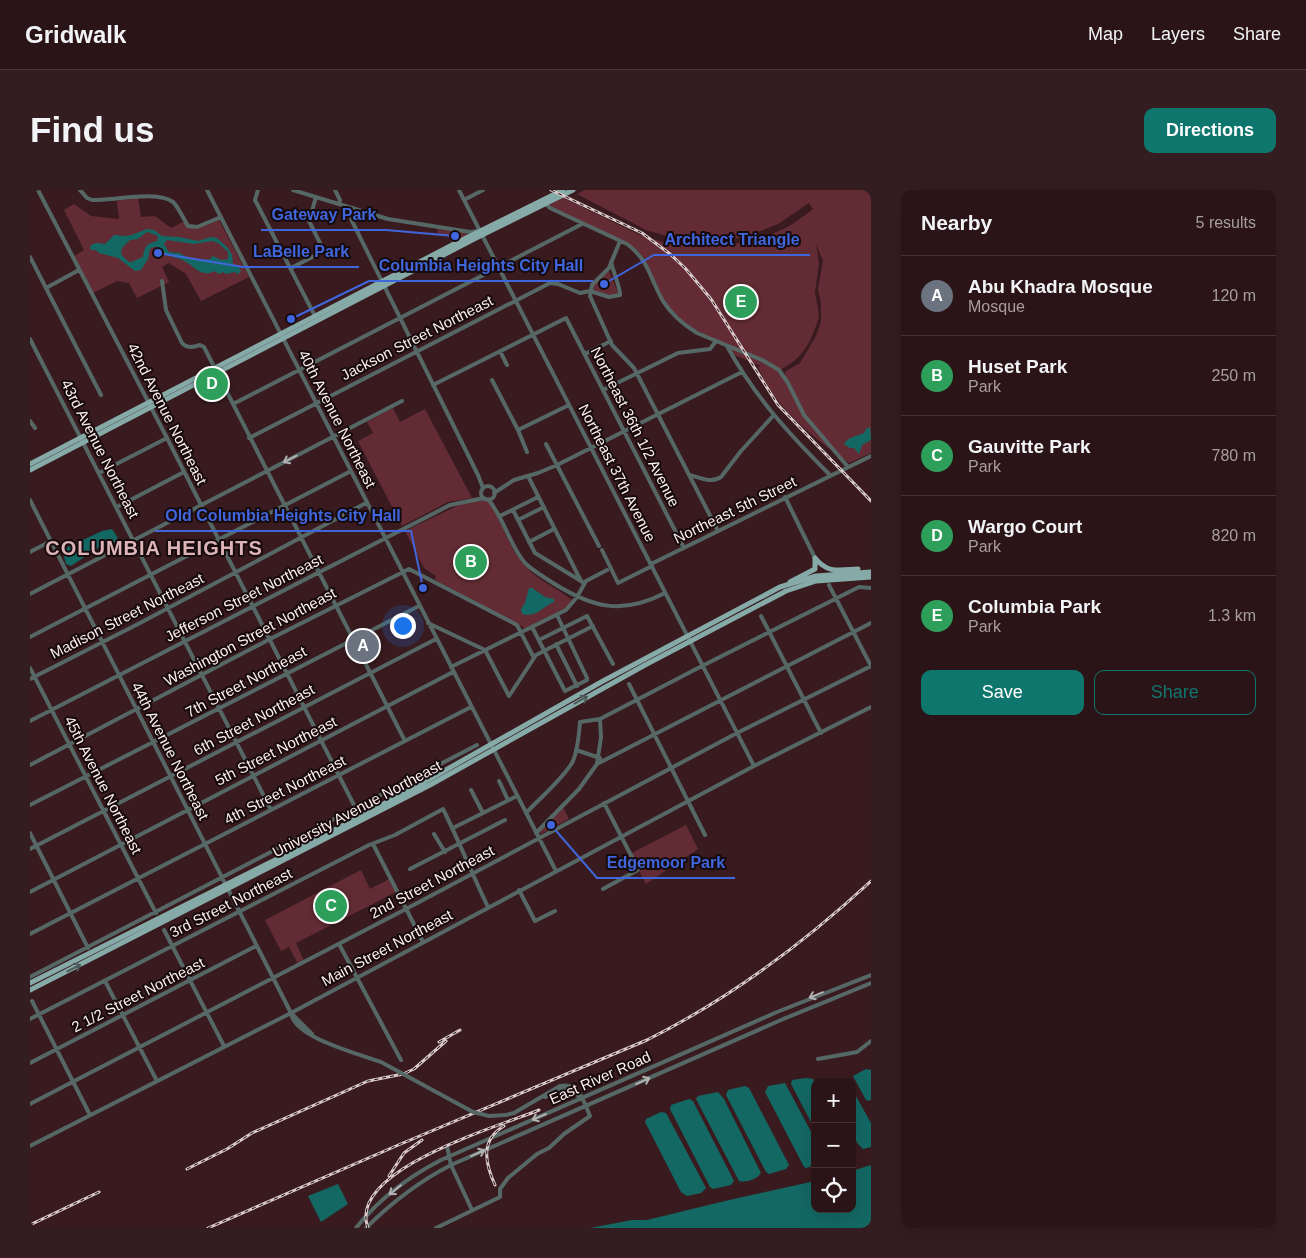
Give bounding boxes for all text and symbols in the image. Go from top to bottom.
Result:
text: Gridwalk [25,21,126,48]
text: Map [1088,24,1123,44]
text: Layers [1151,24,1205,44]
text: Share [1233,24,1281,44]
button: Directions [1144,108,1276,153]
text: Find us [30,110,154,149]
callout: Gateway Park [261,199,386,230]
text: Gateway Park [272,206,377,223]
text: Nearby [921,211,992,234]
text: 5 results [1196,214,1256,231]
callout: Architect Triangle [654,224,810,255]
text: Architect Triangle [664,231,800,248]
callout: LaBelle Park [243,236,359,267]
text: LaBelle Park [253,243,349,260]
callout: Columbia Heights City Hall [369,250,593,281]
text: Columbia Heights City Hall [379,257,583,274]
text: Abu Khadra Mosque [968,276,1153,297]
pin: E [725,283,757,321]
text: A [931,287,943,304]
text: 120 m [1212,287,1256,304]
street label: Jackson Street Northeast [338,291,496,383]
text: Mosque [968,298,1025,315]
street label: 42nd Avenue Northeast [124,340,211,488]
street label: Northeast 36th 1/2 Avenue [588,344,683,510]
street label: 40th Avenue Northeast [295,347,380,491]
text: Huset Park [968,356,1067,377]
pin: D [196,365,228,403]
text: B [931,367,943,384]
text: 250 m [1212,367,1256,384]
street label: 43rd Avenue Northeast [58,377,143,522]
text: Park [968,378,1001,395]
street label: Northeast 37th Avenue [575,401,660,545]
text: Gauvitte Park [968,436,1091,457]
text: C [931,447,943,464]
text: 780 m [1212,447,1256,464]
one-way arrow [283,455,298,465]
text: Park [968,458,1001,475]
street label: Northeast 5th Street [671,472,800,547]
callout: Old Columbia Heights City Hall [155,500,411,531]
text: Old Columbia Heights City Hall [165,507,401,524]
text: Wargo Court [968,516,1082,537]
text: D [931,527,943,544]
text: 820 m [1212,527,1256,544]
district label: COLUMBIA HEIGHTS [45,537,263,559]
text: Park [968,538,1001,555]
pin: B [455,543,487,581]
street label: Jefferson Street Northeast [162,550,326,645]
street label: Madison Street Northeast [47,569,207,662]
street label: Washington Street Northeast [161,584,339,689]
text: Columbia Park [968,596,1101,617]
text: E [932,607,942,624]
text: 1.3 km [1208,607,1256,624]
your location [390,613,416,639]
text: Park [968,618,1001,635]
pin: A [347,627,379,665]
street label: 7th Street Northeast [183,642,310,721]
button: Save [921,670,1084,715]
button: Share [1094,670,1256,715]
street label: 44th Avenue Northeast [128,679,213,823]
street label: 6th Street Northeast [191,680,318,759]
one-way arrow [574,695,588,705]
street label: 5th Street Northeast [212,712,340,789]
street label: 45th Avenue Northeast [61,713,146,857]
street label: 4th Street Northeast [221,751,349,828]
street label: University Avenue Northeast [269,756,445,860]
street label: 2nd Street Northeast [367,841,498,922]
callout: Edgemoor Park [597,847,735,878]
text: Edgemoor Park [607,854,725,871]
street label: 3rd Street Northeast [167,864,296,941]
pin: C [315,887,347,925]
street label: Main Street Northeast [318,905,456,989]
street label: 2 1/2 Street Northeast [69,953,208,1035]
one-way arrow [66,963,81,973]
one-way arrow [809,991,824,1001]
street label: East River Road [546,1048,653,1108]
one-way arrow [635,1075,650,1085]
map controls [811,1078,856,1213]
button: + [811,1078,856,1123]
one-way arrow [532,1113,547,1123]
button: − [811,1123,856,1168]
one-way arrow [470,1147,485,1157]
button: locate [811,1168,856,1213]
one-way arrow [388,1184,401,1195]

